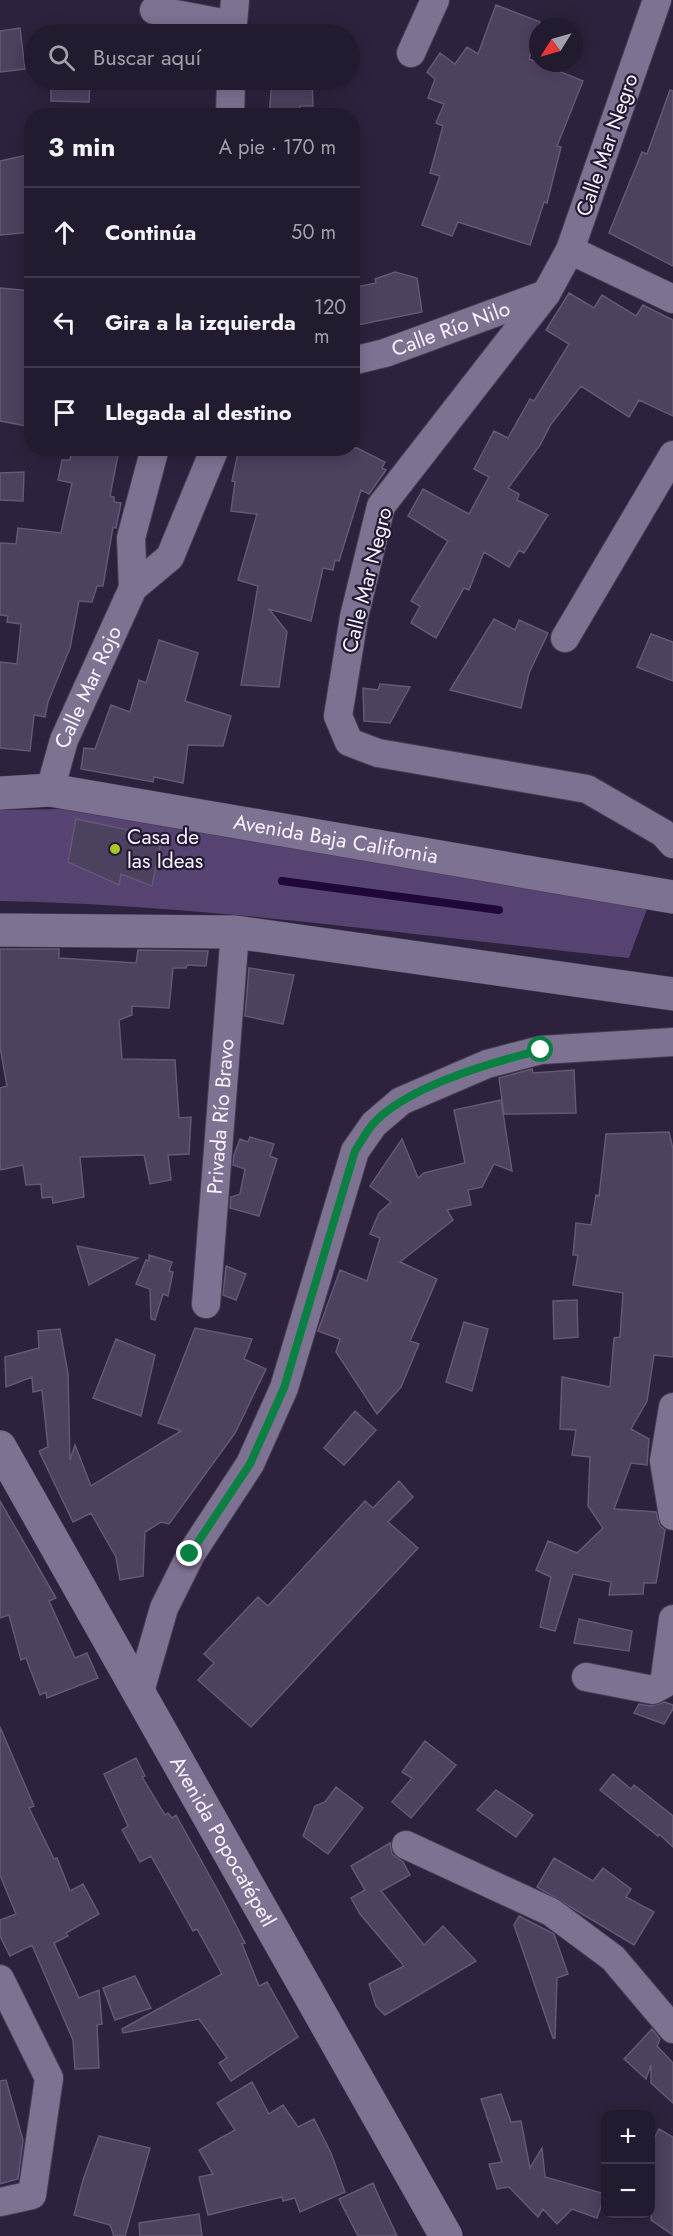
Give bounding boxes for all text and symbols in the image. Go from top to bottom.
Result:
north arrow [529,18,583,72]
search box [24,24,360,90]
icon: search [45,41,78,74]
text: Buscar aquí [93,41,201,73]
street label: Calle Mar Negro [569,70,645,220]
text: 3 min [48,128,115,166]
text: A pie · 170 m [219,133,336,162]
icon: ahead [48,216,81,249]
text: Continúa [105,216,196,248]
text: 50 m [291,218,336,247]
text: 120 m [314,293,346,351]
street label: Calle Río Nilo [387,293,514,364]
icon: left [48,306,81,339]
text: Gira a la izquierda [105,306,296,338]
icon: arrive [48,396,81,429]
text: Llegada al destino [105,396,292,428]
street label: Calle Mar Negro [334,504,400,656]
street label: Calle Mar Rojo [47,621,129,752]
street label: Avenida Baja California [231,807,440,871]
place label: Casa de las Ideas [127,822,203,876]
marker: Casa de las Ideas [108,842,122,856]
route start [527,1036,553,1062]
street label: Privada Río Bravo [200,1038,242,1195]
route end [176,1540,202,1566]
street label: Avenida Popocatépetl [163,1750,283,1932]
map controls [601,2110,655,2218]
button: + [601,2110,655,2164]
button: − [601,2164,655,2218]

